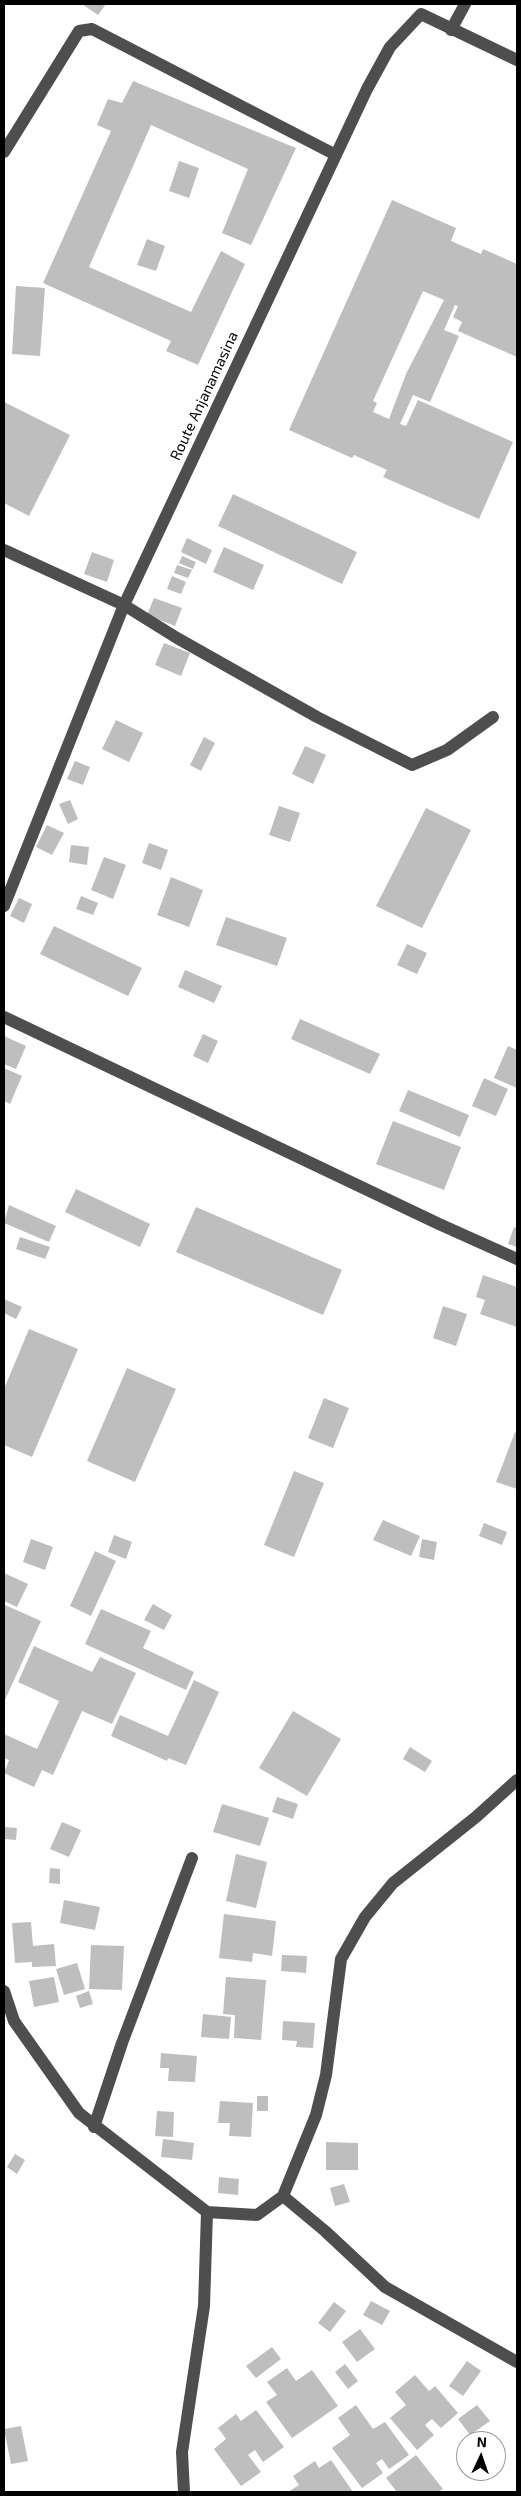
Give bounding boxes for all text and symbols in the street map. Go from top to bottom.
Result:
street label: Route Anjanamasina [166,329,242,463]
north arrow [456,2431,506,2481]
text: N [476,2433,487,2450]

